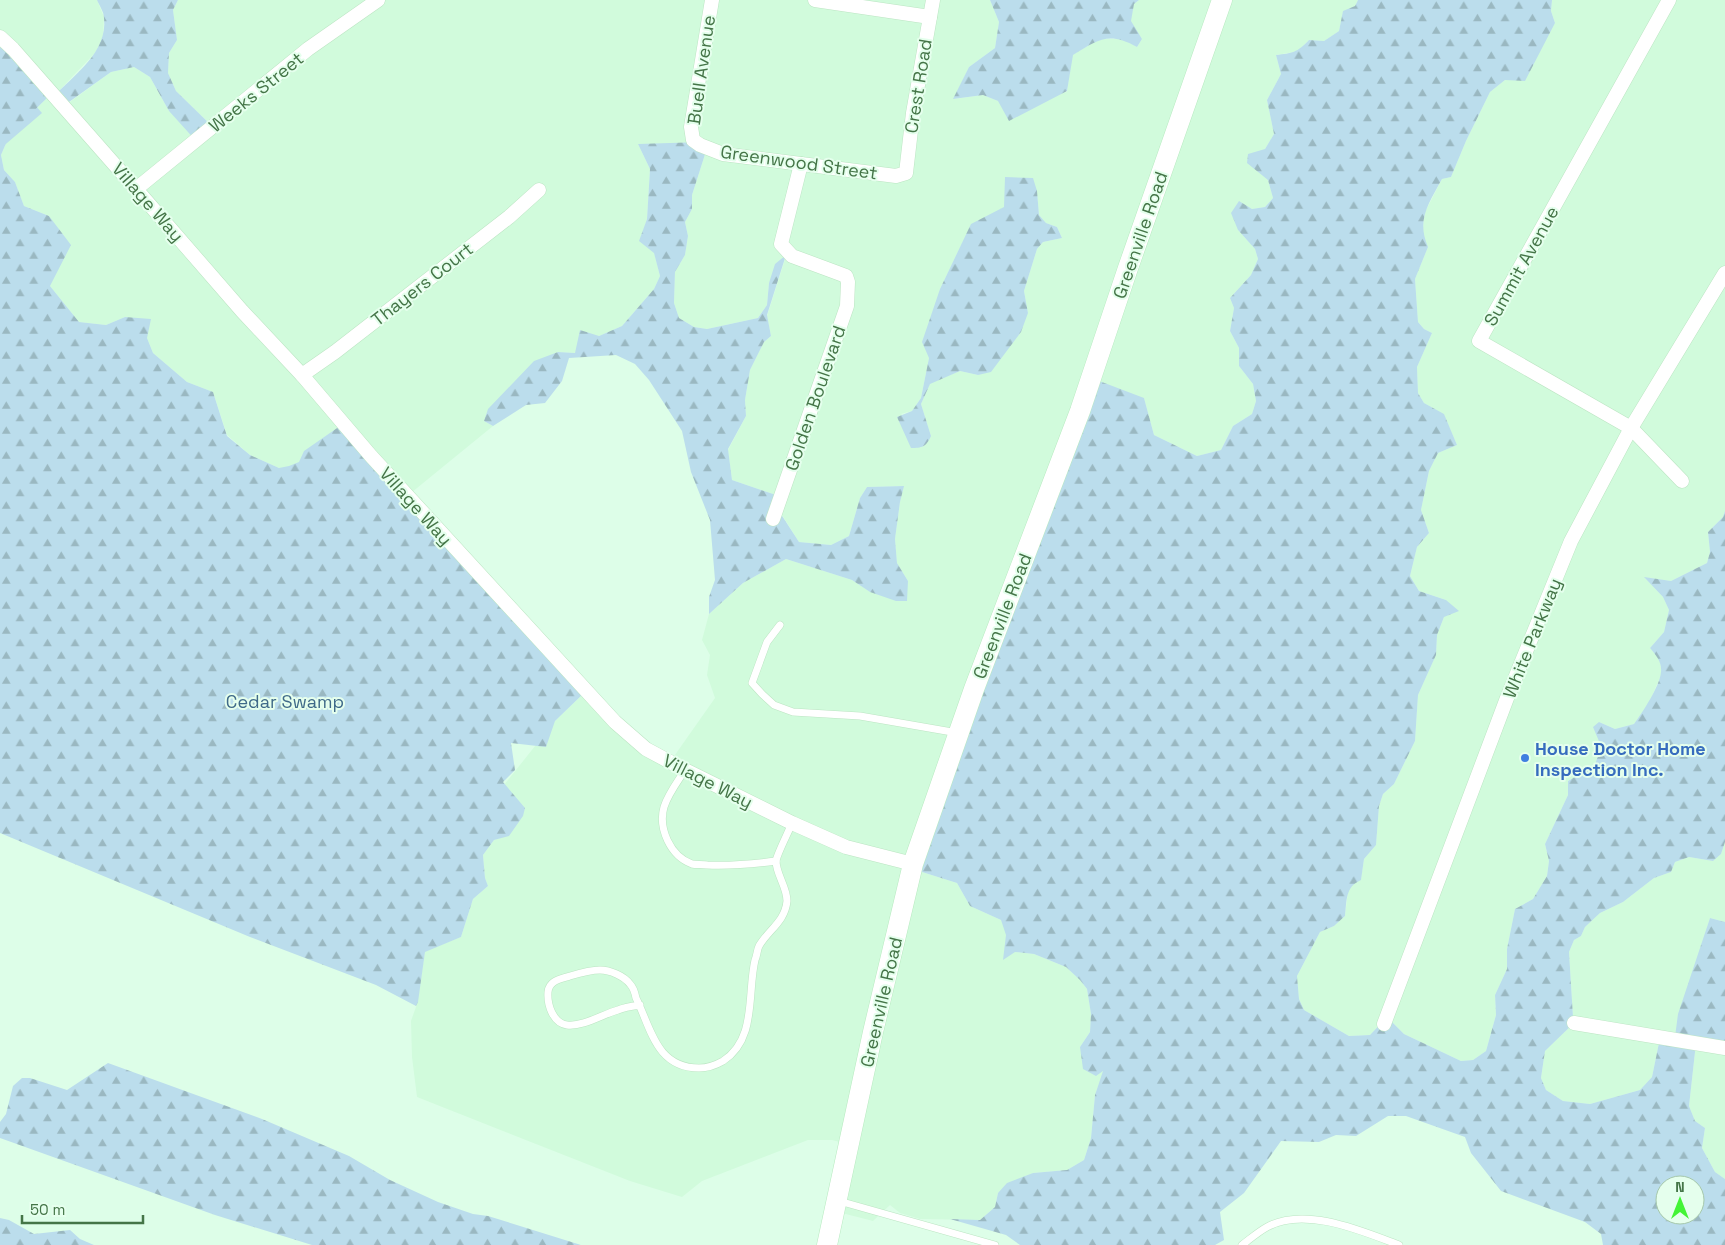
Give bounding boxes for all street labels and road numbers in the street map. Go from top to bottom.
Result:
street label: Buell Avenue [682,14,720,126]
street label: Crest Road [899,37,937,135]
street label: Weeks Street [204,47,308,137]
street label: Greenwood Street [719,140,879,184]
street label: Village Way [107,158,189,246]
street label: Greenville Road [1108,168,1172,302]
street label: Summit Avenue [1479,202,1563,330]
street label: Thayers Court [366,237,478,331]
street label: Golden Boulevard [779,322,851,474]
street label: Village Way [375,462,457,550]
street label: Greenville Road [967,550,1037,682]
street label: White Parkway [1497,575,1567,701]
street label: Village Way [659,749,757,813]
street label: Greenville Road [855,935,907,1069]

